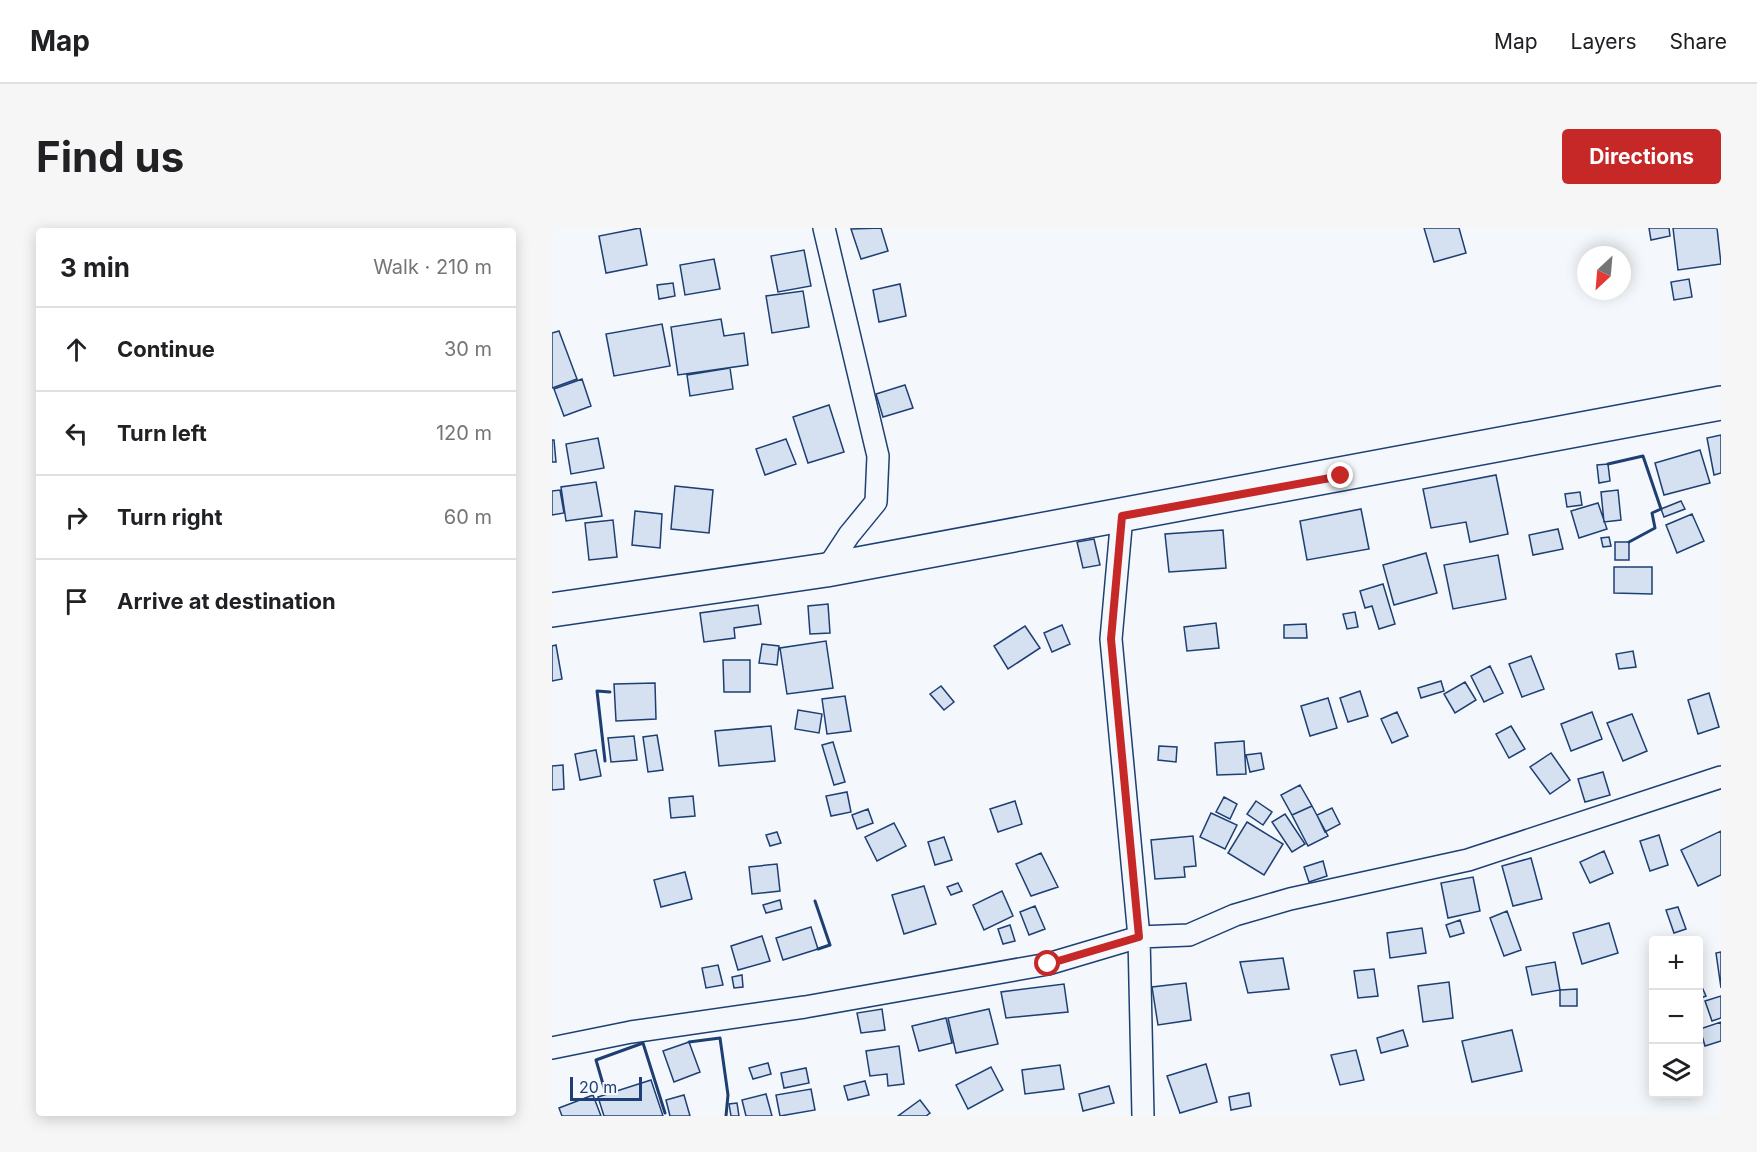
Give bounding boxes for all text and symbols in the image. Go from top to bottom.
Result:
text: Map [30,24,90,58]
text: Map [1494,29,1538,54]
text: Layers [1571,29,1637,54]
text: Share [1670,29,1727,54]
button: Directions [1562,129,1721,184]
text: Find us [36,131,184,182]
north arrow [1577,246,1631,300]
text: 3 min [60,252,130,283]
text: Walk · 210 m [373,255,492,279]
icon: ahead [60,333,93,366]
text: Continue [117,336,215,362]
text: 30 m [444,337,492,361]
icon: left [60,417,93,450]
text: Turn left [117,420,207,446]
text: 120 m [436,421,492,445]
route end [1327,462,1353,488]
icon: right [60,501,93,534]
text: Turn right [117,504,223,530]
text: 60 m [444,505,492,529]
icon: arrive [60,585,93,618]
text: Arrive at destination [117,588,336,614]
map controls [1649,936,1703,1098]
button: + [1649,936,1703,990]
route start [1034,950,1060,976]
button: − [1649,990,1703,1044]
button: layers [1649,1044,1703,1098]
scale bar [570,1074,642,1102]
text: 20 m [579,1077,617,1097]

